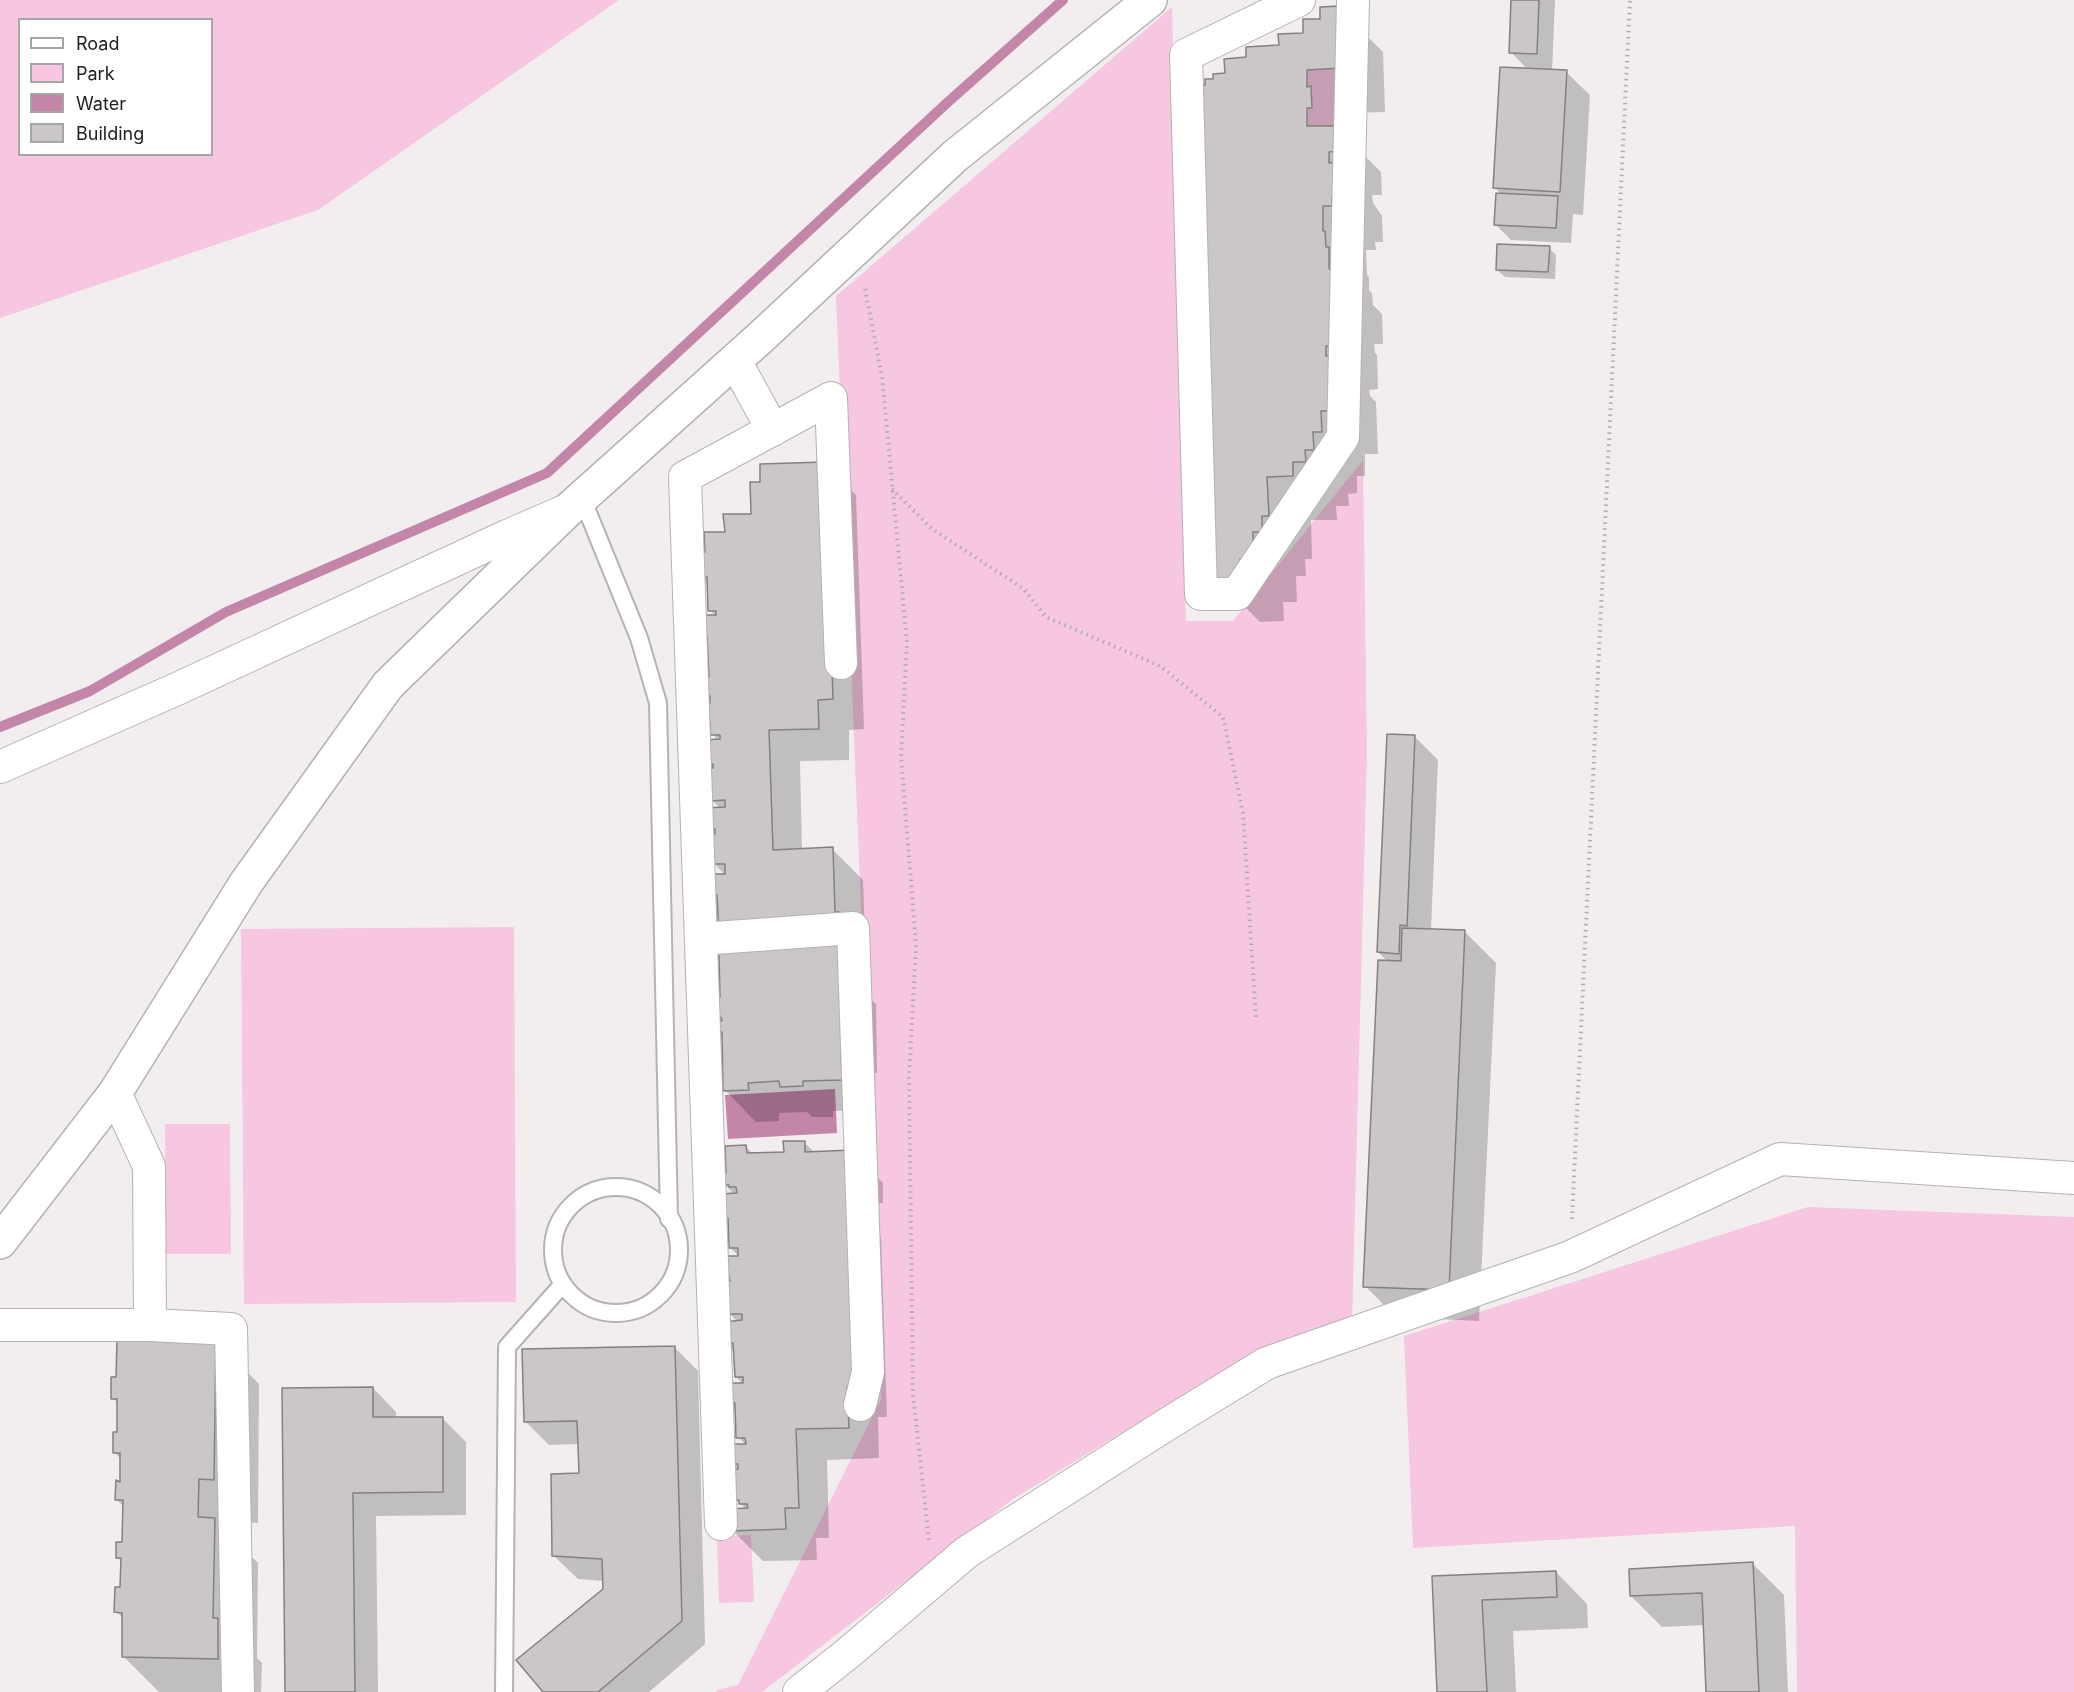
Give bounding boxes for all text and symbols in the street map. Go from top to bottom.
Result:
legend [18,18,213,156]
text: Road [76,33,119,54]
text: Park [76,63,115,84]
text: Water [76,93,126,114]
text: Building [76,123,144,144]

